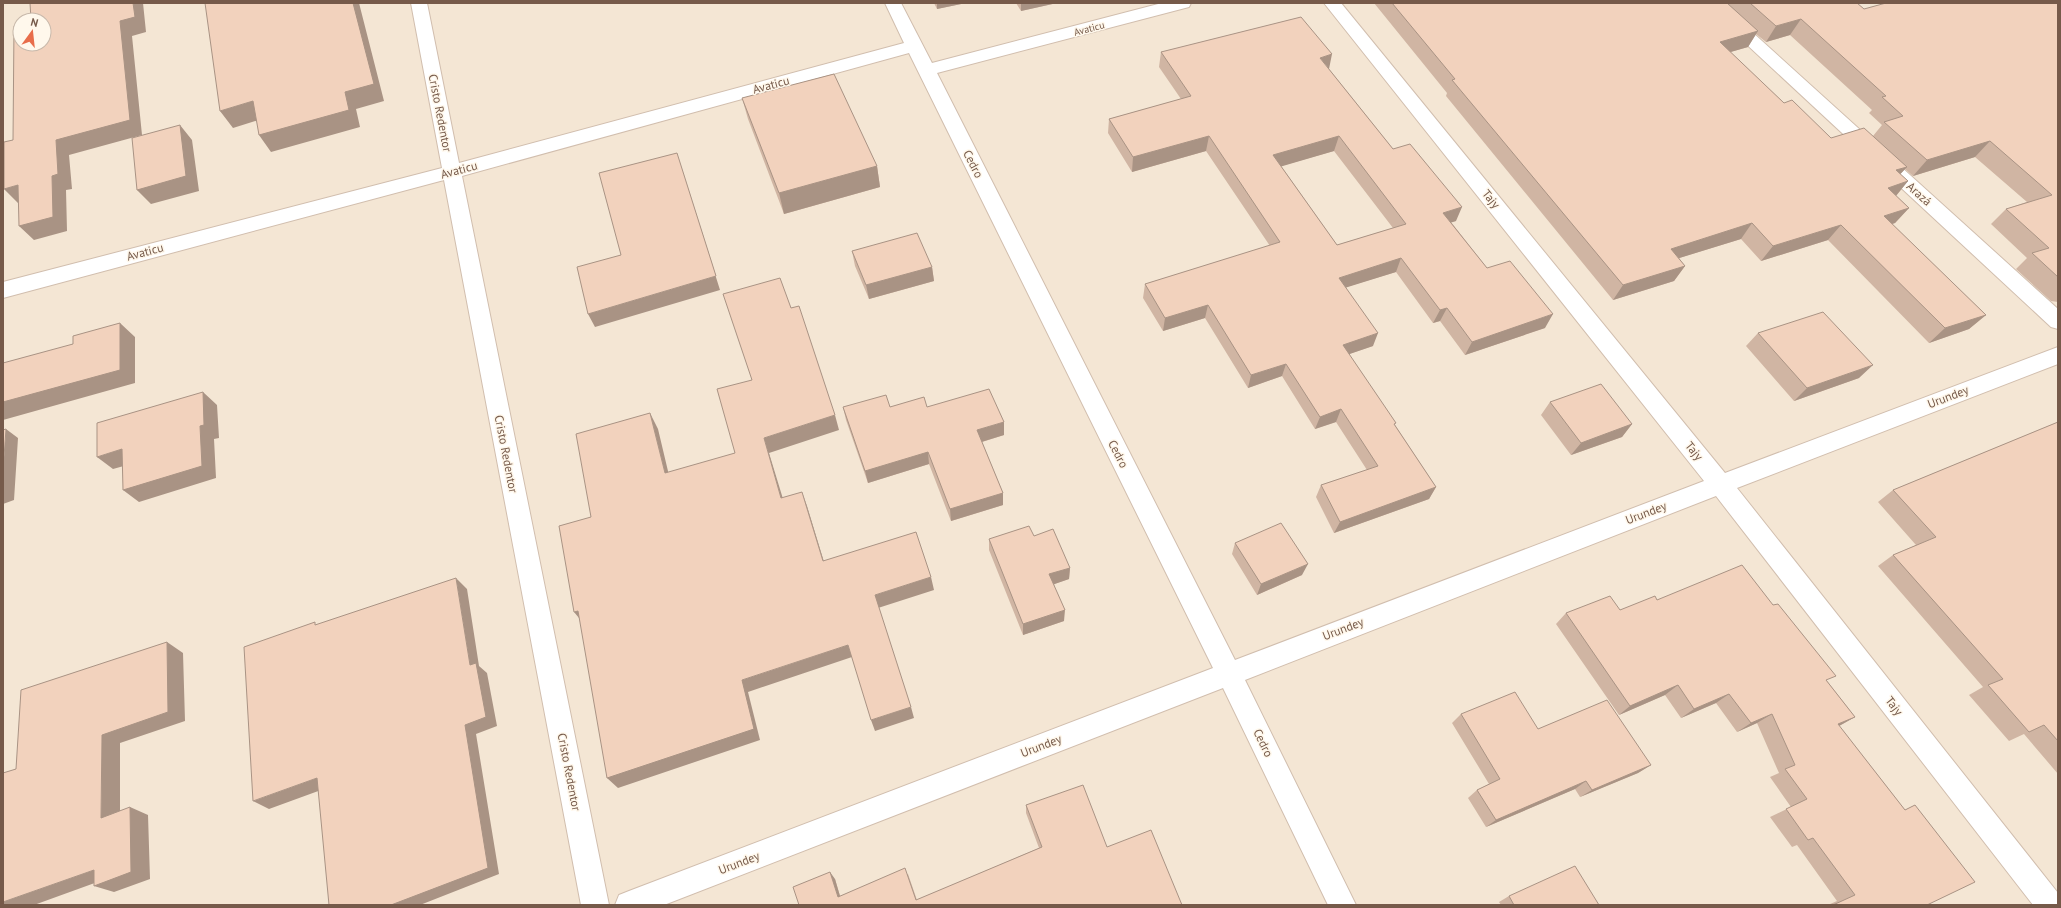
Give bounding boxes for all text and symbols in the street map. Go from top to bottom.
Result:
north arrow [12,12,52,52]
text: N [29,15,40,30]
street label: Avaticu [1072,18,1106,39]
street label: Avaticu [751,72,791,97]
street label: Cristo Redentor [426,73,455,153]
street label: Cedro [960,147,987,180]
street label: Avaticu [439,157,479,182]
street label: Arazá [1904,179,1935,209]
street label: Tajy [1479,186,1504,212]
street label: Avaticu [125,239,165,264]
street label: Urundey [1925,382,1971,411]
street label: Cristo Redentor [492,414,521,494]
street label: Cedro [1105,437,1132,470]
street label: Tajy [1682,438,1707,464]
street label: Urundey [1623,498,1669,527]
street label: Urundey [1320,614,1366,643]
street label: Tajy [1882,693,1907,719]
street label: Cedro [1250,726,1277,759]
street label: Urundey [1018,731,1064,760]
street label: Cristo Redentor [555,732,584,812]
street label: Urundey [716,848,762,877]

